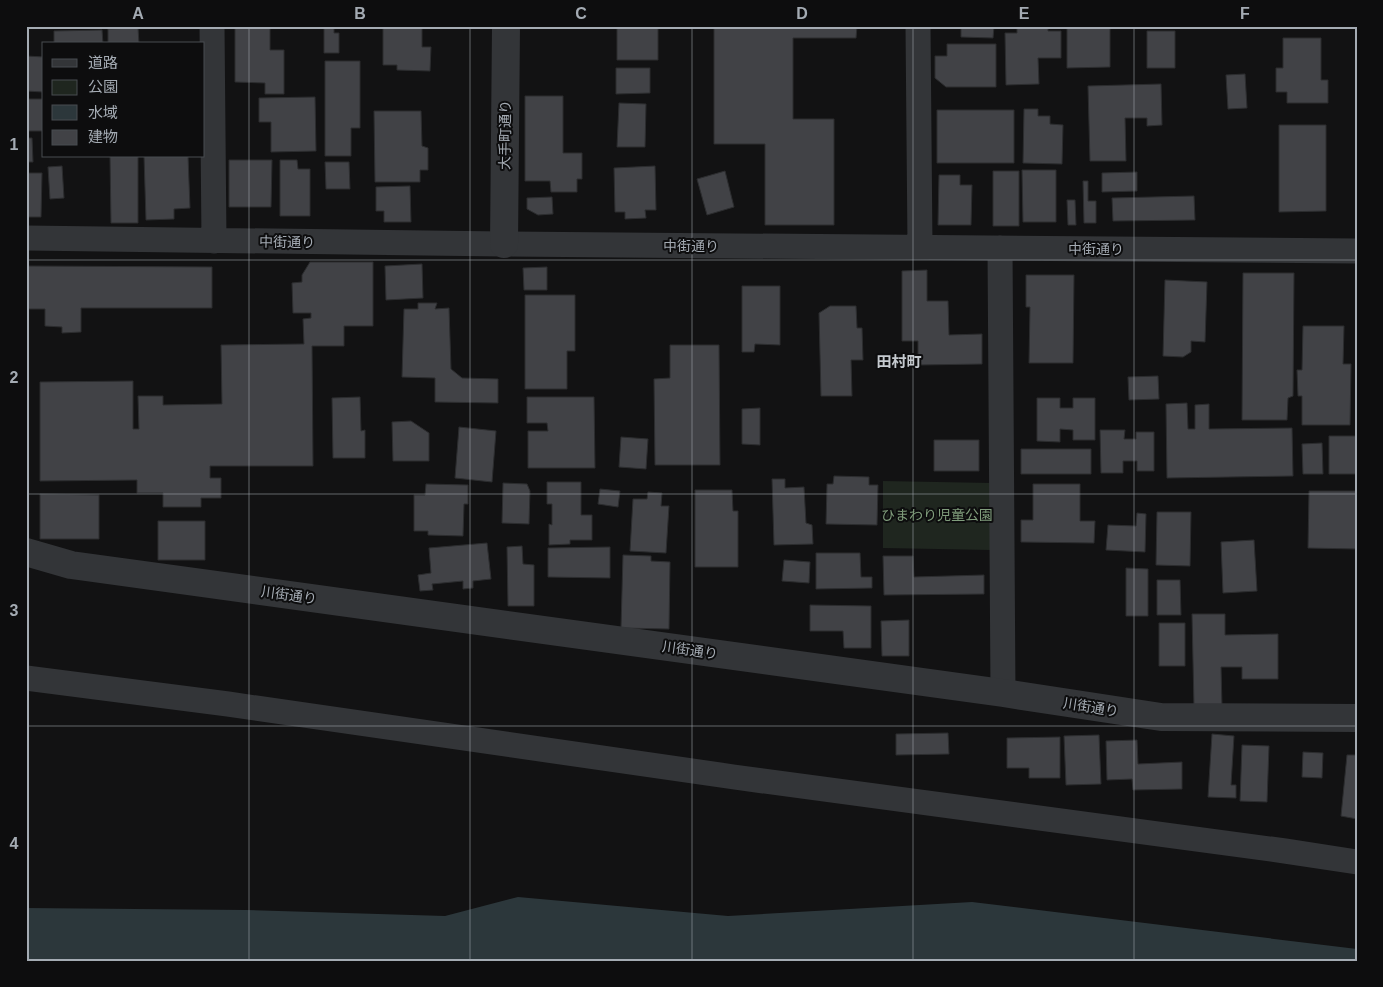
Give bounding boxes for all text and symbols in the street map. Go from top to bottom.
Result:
text: A [132,5,144,22]
text: B [354,5,366,22]
text: C [575,5,587,22]
text: D [796,5,808,22]
text: E [1019,5,1030,22]
text: F [1240,5,1250,22]
legend [42,42,205,158]
text: 道路 [88,54,118,71]
text: 公園 [88,78,118,95]
street label: 大手町通り [496,100,514,170]
text: 水域 [88,104,118,121]
text: 建物 [88,128,118,145]
text: 1 [10,136,19,153]
street label: 中街通り [259,234,315,250]
street label: 中街通り [663,238,719,254]
street label: 中街通り [1068,241,1124,257]
district label: 田村町 [876,353,922,370]
text: 2 [10,369,19,386]
park label: ひまわり児童公園 [881,507,993,523]
street label: 川街通り [260,583,318,607]
text: 3 [10,602,19,619]
street label: 川街通り [661,638,719,662]
street label: 川街通り [1062,695,1120,719]
text: 4 [10,835,19,852]

